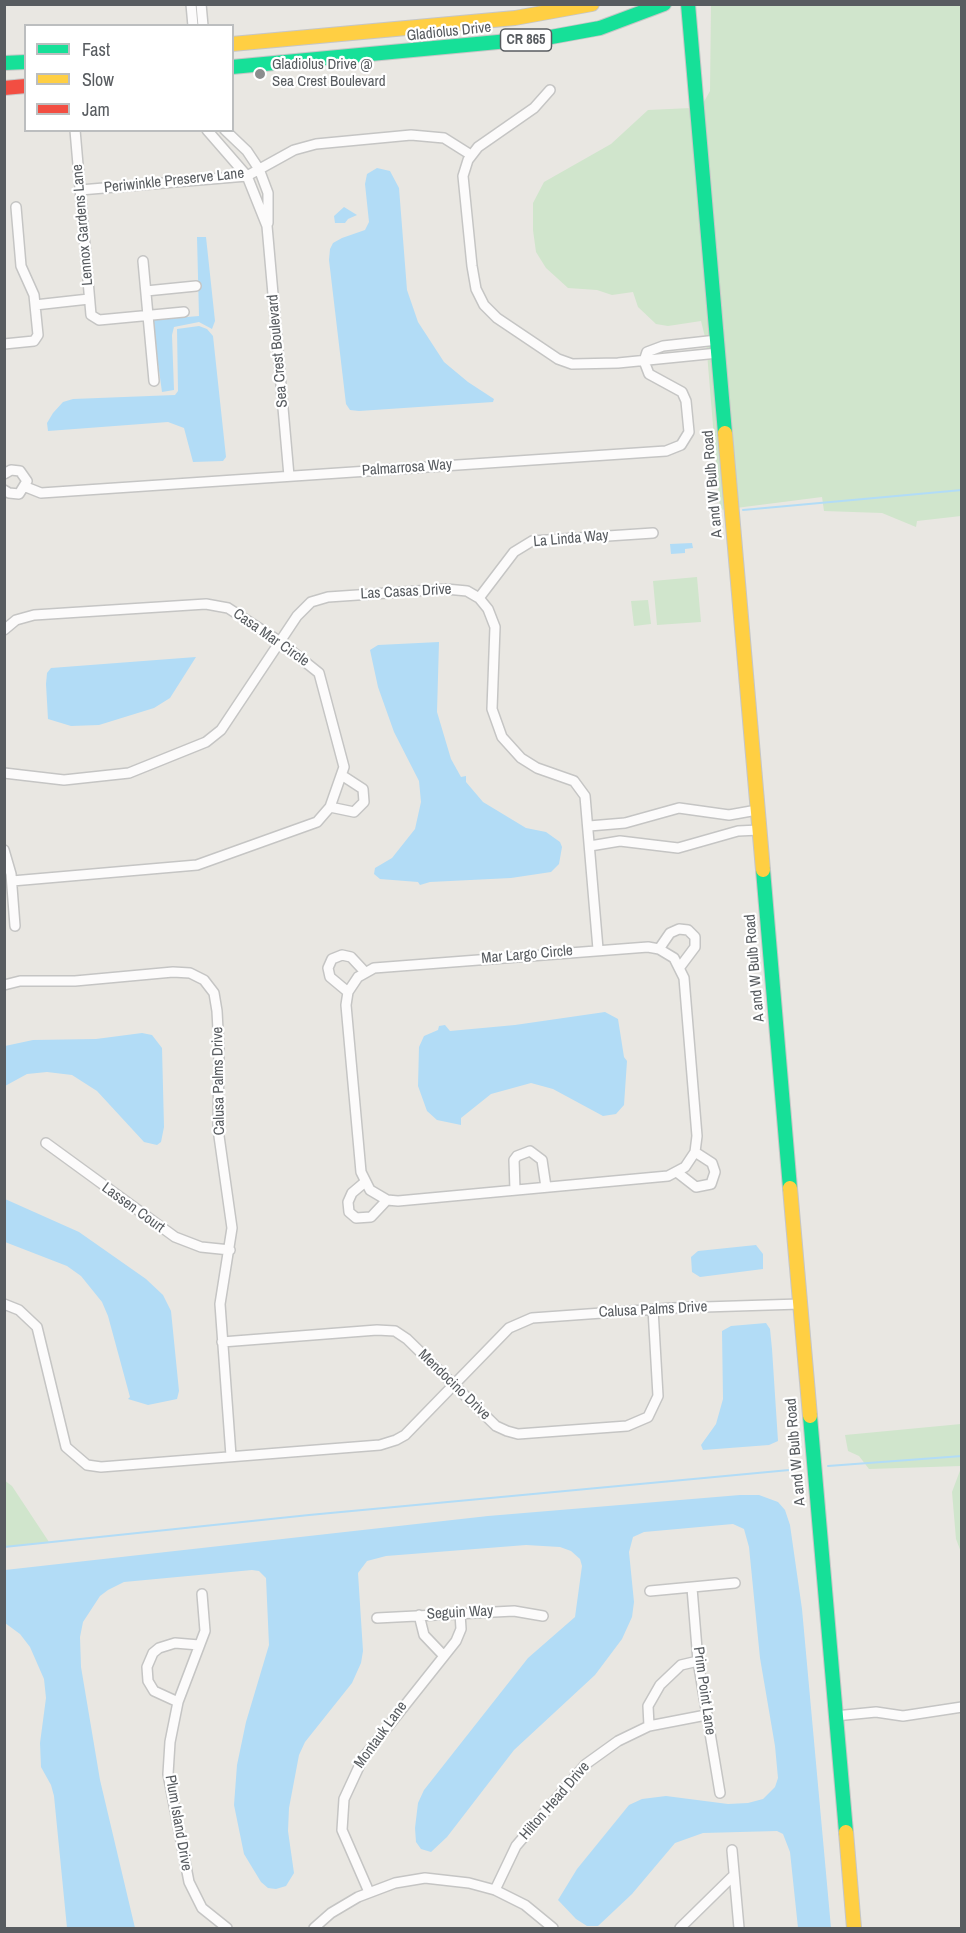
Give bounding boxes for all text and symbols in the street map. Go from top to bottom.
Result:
street label: Gladiolus Drive [406,19,492,45]
legend [24,24,234,132]
road number: CR 865 [500,29,552,51]
text: Fast [82,37,110,62]
place label: Gladiolus Drive @ Sea Crest Boulevard [272,56,385,91]
text: Slow [82,67,114,92]
marker: Gladiolus Drive @ Sea Crest Boulevard [253,67,267,81]
text: Jam [82,97,110,122]
street label: Lennox Gardens Lane [69,164,97,286]
street label: Periwinkle Preserve Lane [103,165,245,197]
street label: Sea Crest Boulevard [264,294,292,408]
street label: A and W Bulb Road [699,429,727,539]
street label: Palmarrosa Way [361,456,453,480]
street label: La Linda Way [533,527,609,551]
street label: Las Casas Drive [360,581,452,603]
street label: Casa Mar Circle [229,605,313,671]
street label: A and W Bulb Road [741,913,769,1023]
street label: Mar Largo Circle [481,942,573,968]
street label: Calusa Palms Drive [209,1027,229,1135]
street label: Lassen Court [98,1179,168,1237]
street label: Calusa Palms Drive [598,1298,708,1322]
street label: Mendocino Drive [414,1346,494,1424]
street label: A and W Bulb Road [782,1397,810,1507]
street label: Seguin Way [426,1602,494,1624]
street label: Prim Point Lane [689,1646,719,1736]
street label: Montauk Lane [351,1698,411,1772]
street label: Hilton Head Drive [516,1758,594,1844]
street label: Plum Island Drive [161,1774,195,1872]

